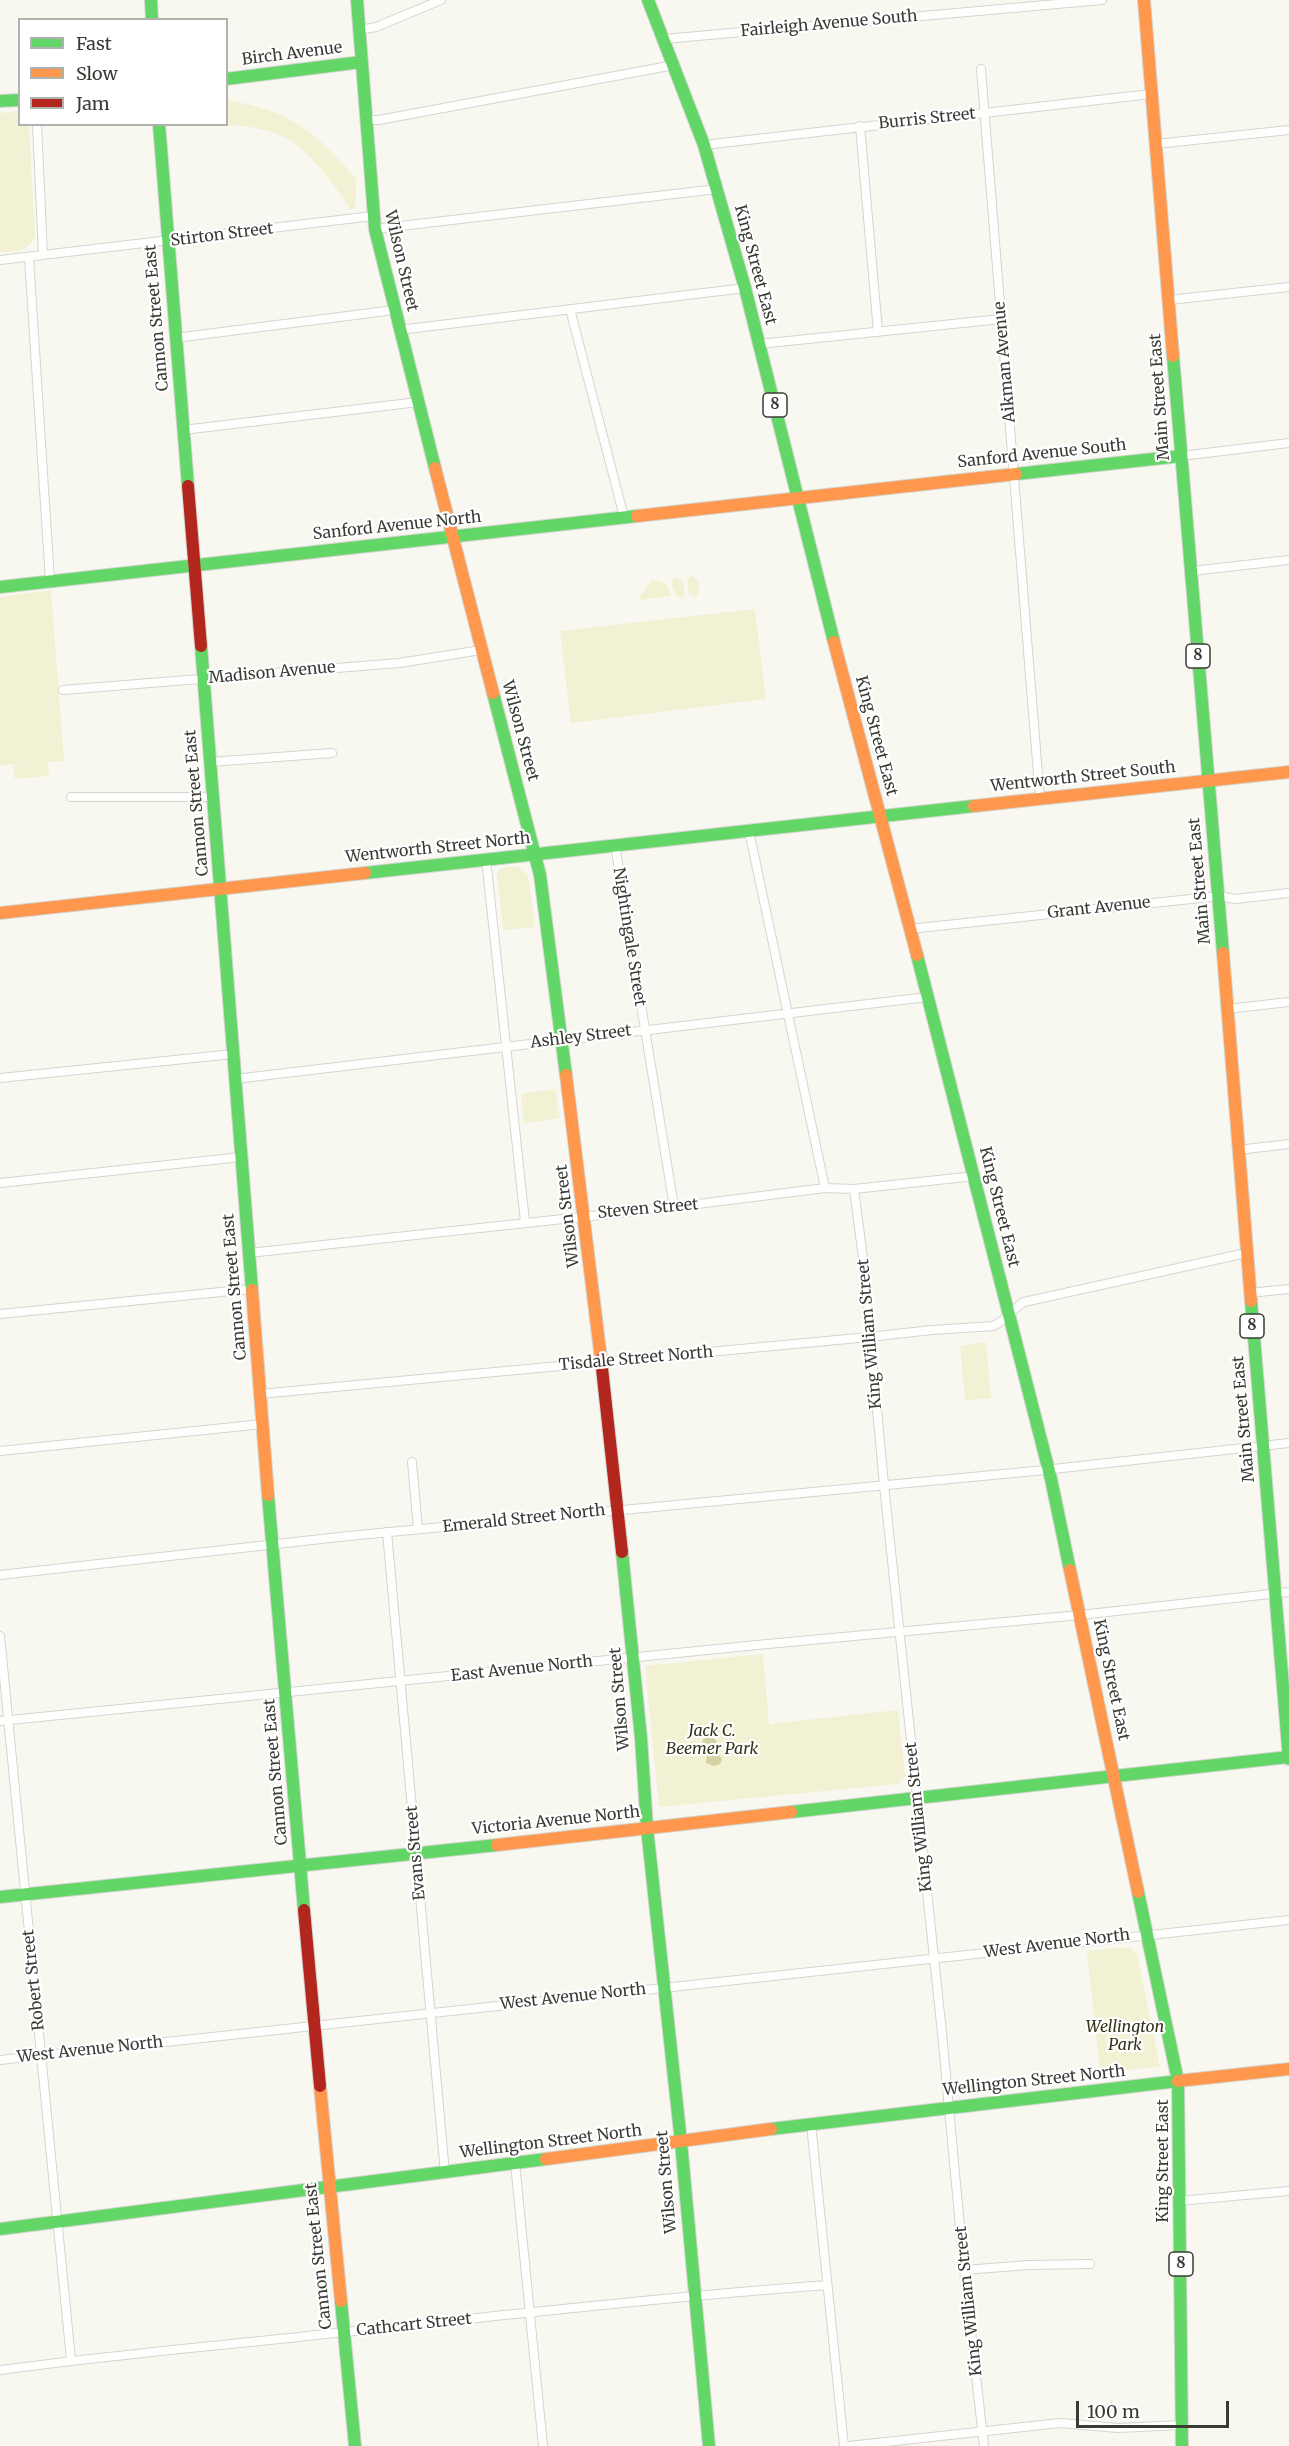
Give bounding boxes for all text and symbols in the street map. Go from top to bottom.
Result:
street label: Fairleigh Avenue South [740,7,918,41]
legend [18,18,228,126]
text: Fast [76,32,112,55]
street label: Birch Avenue [241,38,343,70]
text: Slow [76,62,118,85]
text: Jam [76,92,110,115]
street label: Burris Street [877,104,977,134]
street label: King Street East [730,203,780,327]
street label: Wilson Street [380,208,422,314]
street label: Stirton Street [169,219,275,251]
street label: Cannon Street East [141,244,173,392]
street label: Aikman Avenue [990,301,1020,423]
street label: Main Street East [1146,333,1174,461]
road number: 8 [763,393,787,417]
street label: Sanford Avenue South [957,436,1127,472]
street label: Sanford Avenue North [312,508,482,544]
road number: 8 [1186,644,1210,668]
street label: Madison Avenue [208,658,336,688]
street label: King Street East [851,674,901,798]
street label: Wilson Street [497,679,543,783]
street label: Cannon Street East [181,729,213,877]
street label: Wentworth Street South [990,758,1176,796]
street label: Main Street East [1185,817,1215,945]
street label: Wentworth Street North [345,829,531,867]
street label: Nightingale Street [609,866,649,1008]
street label: Grant Avenue [1047,893,1151,923]
street label: Ashley Street [529,1021,633,1053]
street label: King Street East [975,1145,1023,1269]
street label: Wilson Street [552,1164,584,1268]
street label: Steven Street [597,1195,699,1223]
street label: Cannon Street East [219,1213,251,1361]
street label: King William Street [854,1258,886,1410]
road number: 8 [1240,1314,1264,1338]
street label: Tisdale Street North [558,1343,714,1375]
street label: Main Street East [1229,1355,1259,1483]
street label: Emerald Street North [442,1501,606,1537]
street label: King Street East [1089,1618,1133,1742]
street label: Wilson Street [606,1647,634,1751]
street label: East Avenue North [450,1652,594,1686]
street label: Cannon Street East [260,1698,292,1846]
park label: Jack C. Beemer Park [666,1721,758,1759]
street label: King William Street [902,1741,936,1893]
street label: Victoria Avenue North [471,1803,641,1839]
street label: Evans Street [402,1805,430,1901]
street label: West Avenue North [983,1926,1131,1962]
street label: Robert Street [19,1928,49,2032]
street label: West Avenue North [499,1980,647,2014]
park label: Wellington Park [1086,2017,1164,2055]
street label: West Avenue North [16,2033,164,2067]
street label: Wellington Street North [942,2062,1126,2100]
street label: King Street East [1153,2099,1173,2223]
street label: Wellington Street North [459,2121,643,2163]
street label: Wilson Street [653,2130,681,2234]
street label: Cannon Street East [302,2182,336,2330]
street label: King William Street [952,2225,986,2377]
road number: 8 [1169,2252,1193,2276]
street label: Cathcart Street [356,2309,472,2341]
scale bar [1079,2389,1232,2427]
text: 100 m [1087,2400,1140,2423]

